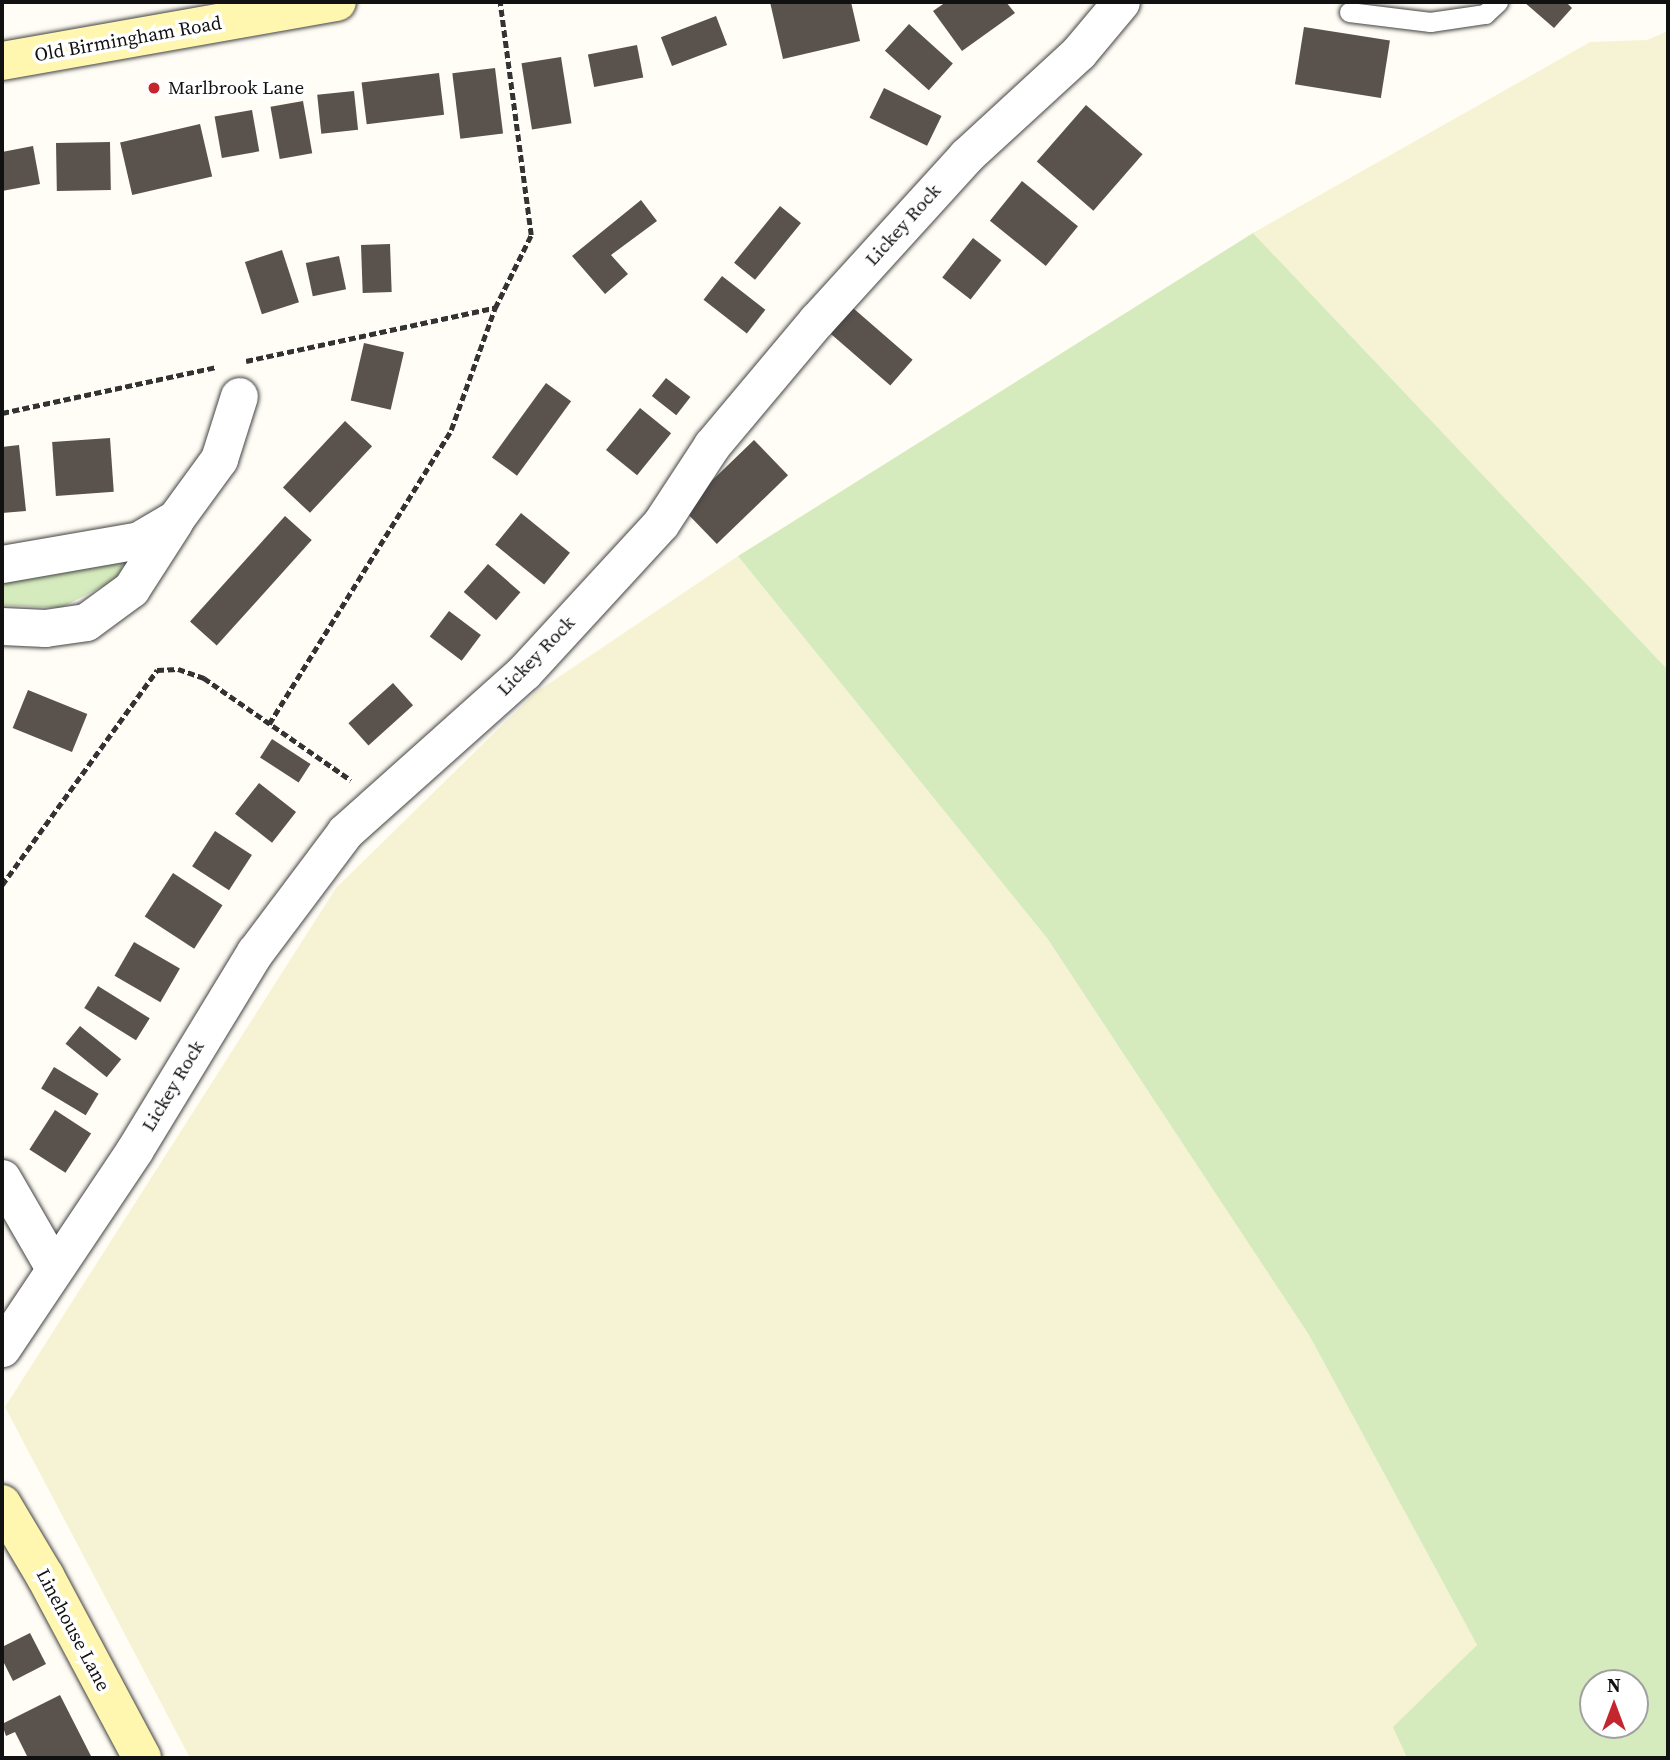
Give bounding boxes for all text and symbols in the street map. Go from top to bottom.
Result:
street label: Old Birmingham Road [33,11,223,67]
place label: Marlbrook Lane [168,77,304,99]
marker: Marlbrook Lane [146,80,162,96]
street label: Lickey Rock [860,180,946,270]
street label: Lickey Rock [492,611,580,701]
street label: Lickey Rock [137,1037,209,1135]
street label: Linehouse Lane [31,1565,115,1695]
north arrow [1579,1669,1649,1739]
text: N [1607,1672,1621,1698]

